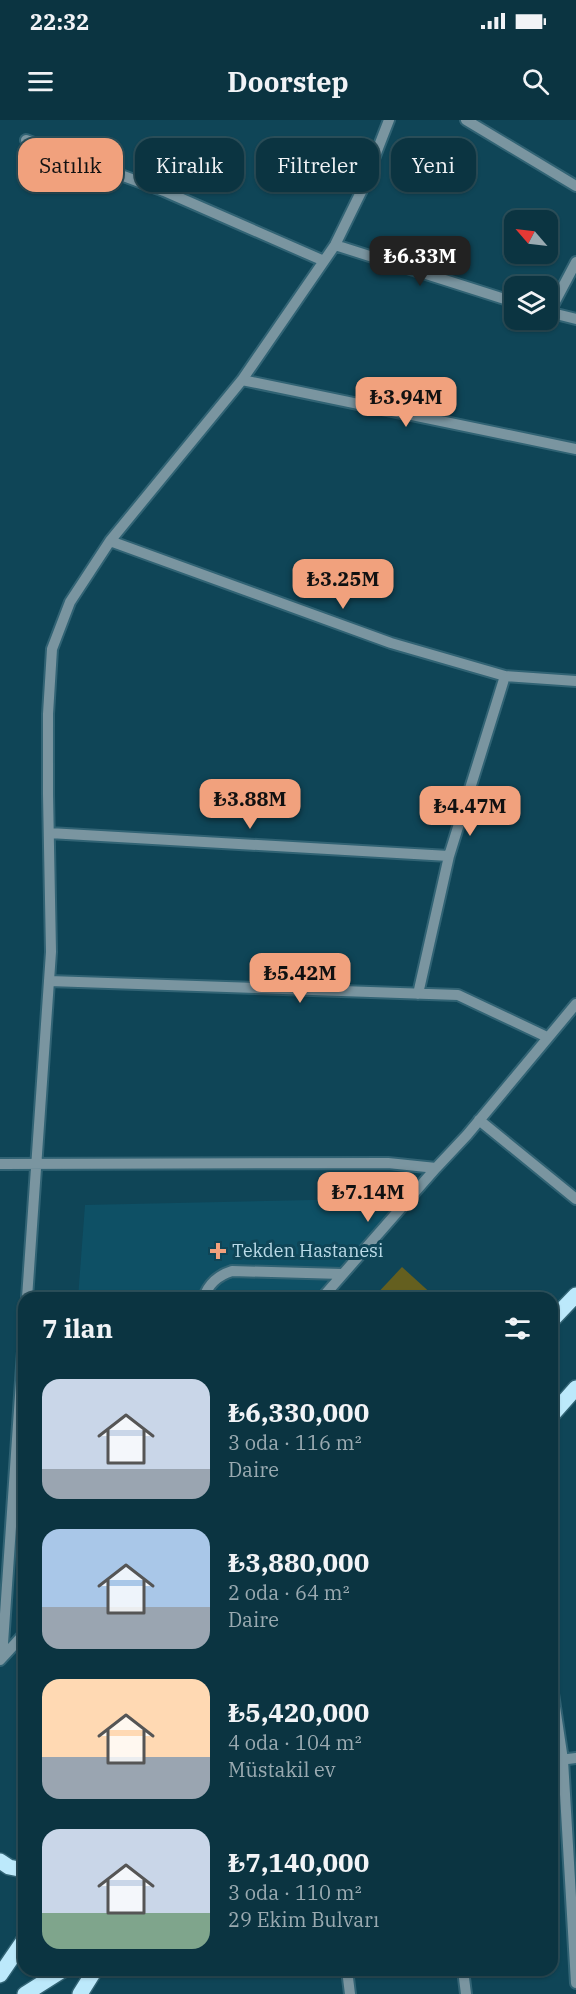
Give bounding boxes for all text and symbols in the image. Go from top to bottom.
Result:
text: 22:32 [30,7,89,36]
text: Doorstep [227,64,349,99]
icon: menu [24,65,57,98]
icon: search [519,65,552,98]
chip: Satılık [18,138,123,192]
chip: Kiralık [135,138,244,192]
chip: Filtreler [256,138,379,192]
chip: Yeni [391,138,476,192]
north arrow [504,210,558,264]
map controls [504,210,558,330]
pin: ₺6.33M [371,236,469,287]
text: ₺6.33M [384,242,456,269]
button: layers [504,276,558,330]
pin: ₺3.94M [357,377,455,428]
text: ₺3.94M [370,383,442,410]
pin: ₺3.25M [294,559,392,610]
text: ₺3.25M [307,565,379,592]
pin: ₺3.88M [201,779,299,830]
text: ₺3.88M [214,785,286,812]
pin: ₺4.47M [421,786,519,837]
text: ₺4.47M [434,792,506,819]
pin: ₺5.42M [251,953,349,1004]
text: ₺5.42M [264,959,336,986]
pin: ₺7.14M [319,1172,417,1223]
text: ₺7.14M [332,1178,404,1205]
place label: Tekden Hastanesi [232,1239,384,1262]
marker: Tekden Hastanesi [209,1242,227,1260]
text: 7 ilan [42,1311,113,1345]
icon: filters [501,1312,534,1345]
text: ₺6,330,000 [228,1395,369,1429]
icon: home [90,1403,162,1475]
text: 3 oda · 116 m² [228,1429,362,1456]
text: Daire [228,1456,279,1483]
text: ₺3,880,000 [228,1545,369,1579]
icon: home [90,1553,162,1625]
text: 2 oda · 64 m² [228,1579,350,1606]
text: Daire [228,1606,279,1633]
text: ₺5,420,000 [228,1695,369,1729]
icon: home [90,1703,162,1775]
text: 4 oda · 104 m² [228,1729,362,1756]
text: Müstakil ev [228,1756,335,1783]
text: ₺7,140,000 [228,1845,369,1879]
icon: home [90,1853,162,1925]
text: 3 oda · 110 m² [228,1879,362,1906]
text: 29 Ekim Bulvarı [228,1906,379,1933]

